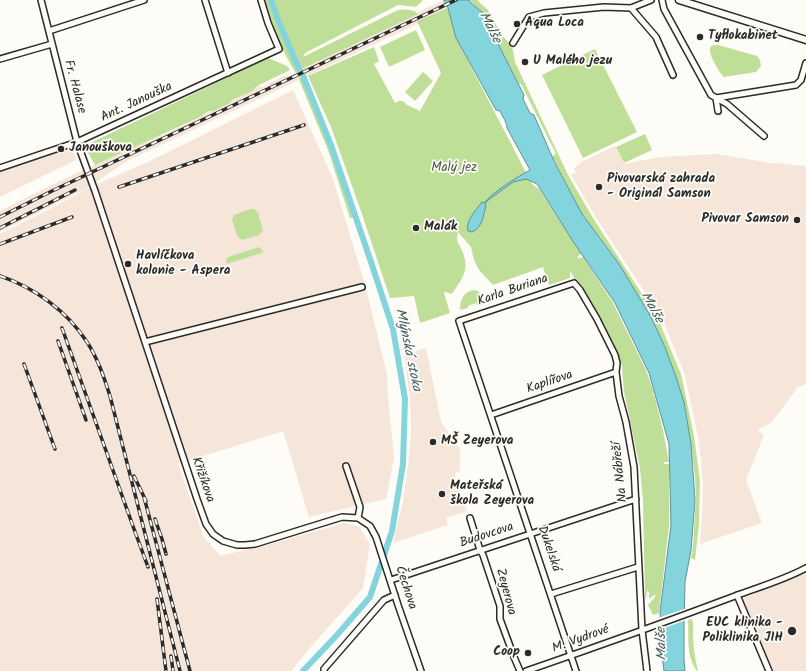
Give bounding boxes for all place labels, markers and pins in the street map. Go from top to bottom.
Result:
place label: Aqua Loca [525,16,584,32]
marker: Aqua Loca [512,19,522,29]
place label: Tyflokabinet [708,29,778,45]
marker: Tyflokabinet [695,32,705,42]
place label: U Malého jezu [533,54,612,70]
marker: U Malého jezu [520,57,530,67]
place label: Janouškova [69,141,132,157]
marker: Janouškova [56,144,66,154]
place label: Pivovarská zahrada - Originál Samson [607,172,715,203]
marker: Pivovarská zahrada - Originál Samson [594,182,604,192]
place label: Pivovar Samson [702,212,789,228]
marker: Pivovar Samson [792,215,802,225]
place label: Malák [424,220,457,236]
marker: Malák [411,223,421,233]
place label: Havlíčkova kolonie - Aspera [136,249,230,280]
marker: Havlíčkova kolonie - Aspera [123,259,133,269]
place label: MŠ Zeyerova [441,434,513,450]
marker: MŠ Zeyerova [428,437,438,447]
place label: Mateřská škola Zeyerova [450,479,534,510]
marker: Mateřská škola Zeyerova [437,489,447,499]
place label: EUC klinika - Poliklinika JIH [702,616,783,647]
marker: EUC klinika - Poliklinika JIH [786,625,798,637]
place label: Coop [493,645,520,661]
marker: Coop [523,648,533,658]

